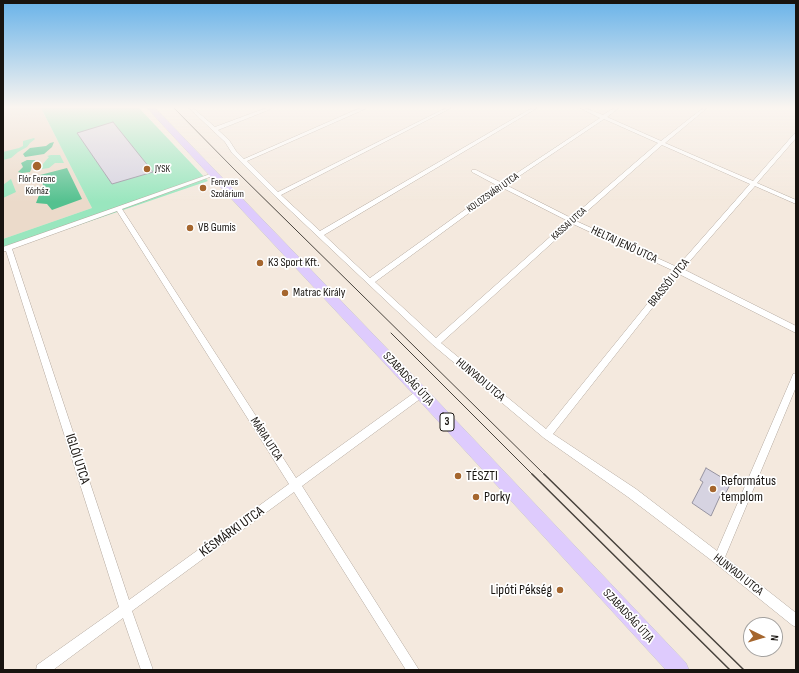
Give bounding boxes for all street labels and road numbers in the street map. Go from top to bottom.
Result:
street label: KOLOZSVÁRI UTCA [465,171,521,215]
street label: KASSAI UTCA [549,205,589,243]
street label: HELTAI JENŐ UTCA [589,223,659,267]
street label: BRASSÓI UTCA [645,256,693,310]
street label: SZABADSÁG ÚTJA [380,349,436,409]
street label: HUNYADI UTCA [453,355,507,405]
road number: 3 [440,413,454,431]
street label: MÁRIA UTCA [247,415,285,463]
street label: IGLÓI UTCA [61,432,93,486]
street label: KÉSMÁRKI UTCA [197,503,267,561]
street label: HUNYADI UTCA [710,551,766,599]
street label: SZABADSÁG ÚTJA [600,586,656,646]

